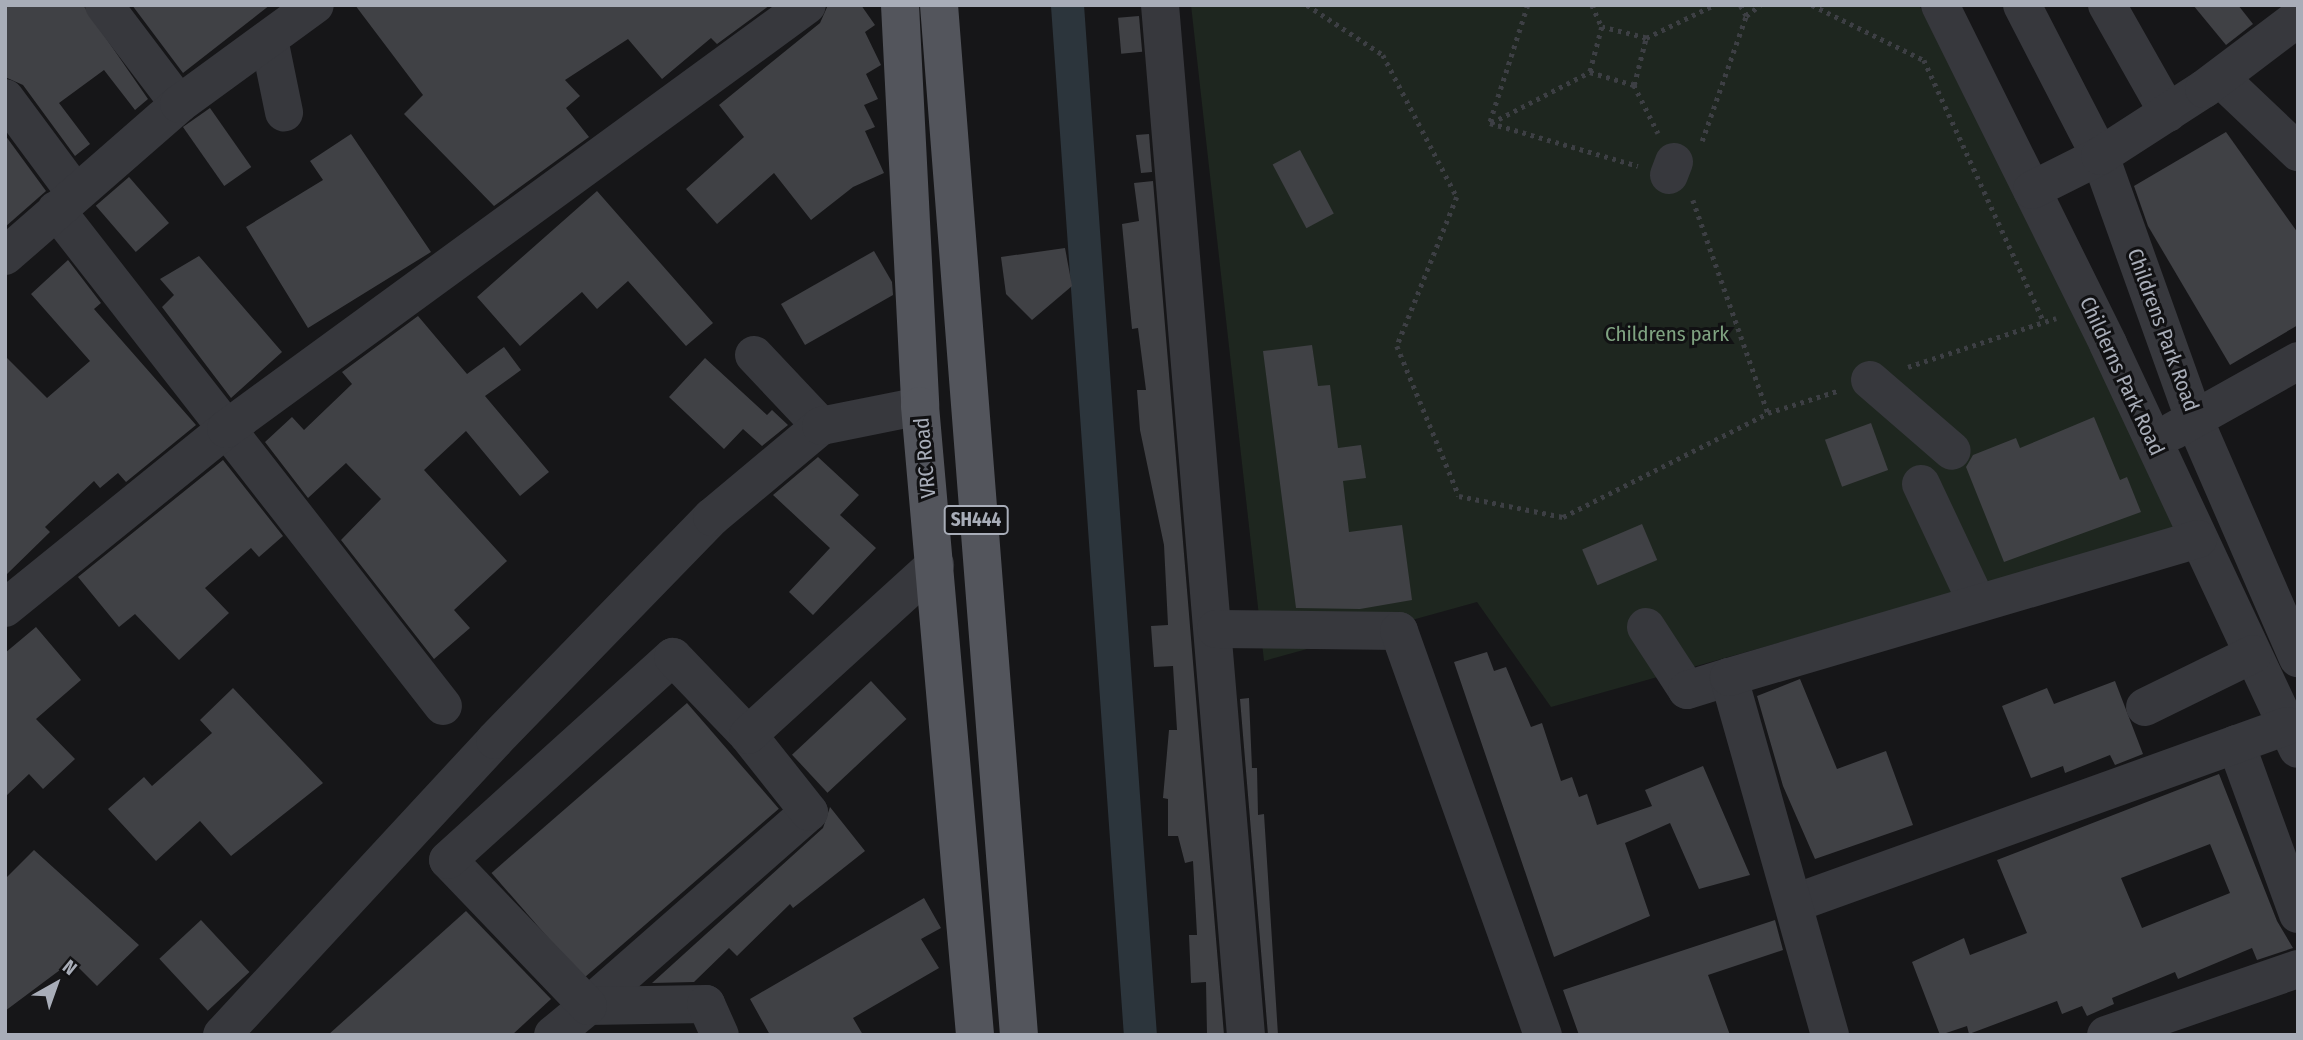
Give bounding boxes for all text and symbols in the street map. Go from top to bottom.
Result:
street label: Childrens Park Road [2122,245,2204,415]
street label: Childerns Park Road [2074,293,2170,459]
park label: Childrens park [1605,321,1729,347]
street label: VRC Road [909,417,941,499]
road number: SH444 [943,505,1009,536]
north arrow [21,949,91,1019]
text: N [58,955,82,980]

